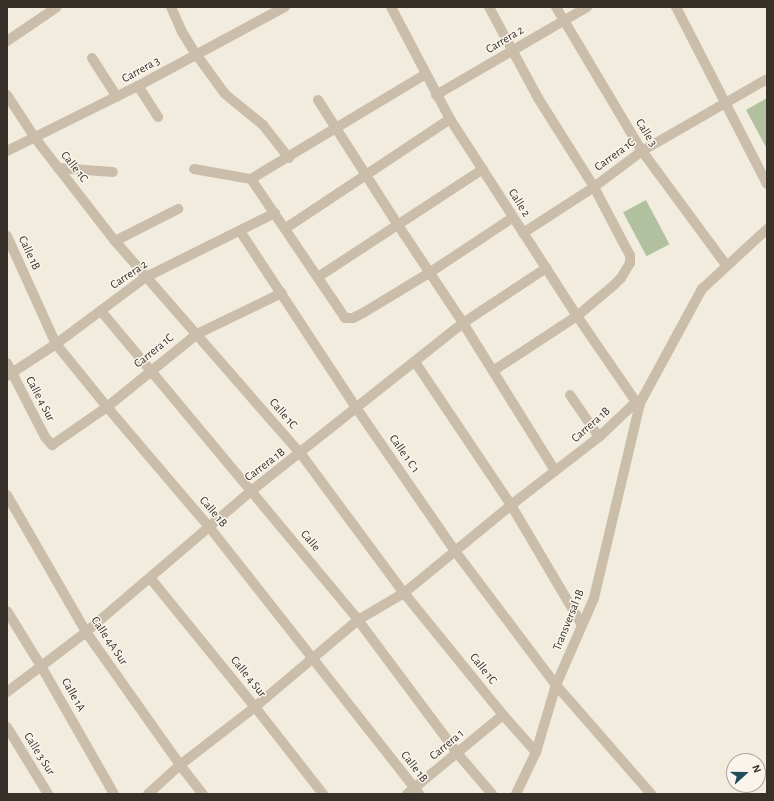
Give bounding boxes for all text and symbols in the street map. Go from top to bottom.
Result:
street label: Carrera 2 [483,23,527,57]
street label: Carrera 3 [120,54,162,86]
street label: Calle 3 [632,116,660,150]
street label: Carrera 1C [592,135,638,175]
street label: Calle 1C [57,149,91,185]
street label: Calle 2 [505,186,533,220]
street label: Calle 1B [15,234,43,272]
street label: Carrera 2 [108,257,150,293]
street label: Carrera 1C [131,331,177,371]
street label: Calle 4 Sur [22,374,58,424]
street label: Calle 1C [266,396,300,432]
street label: Carrera 1B [569,404,613,446]
street label: Calle 1 C 1 [386,432,422,476]
street label: Carrera 1B [242,445,288,485]
street label: Calle 1B [196,494,230,530]
street label: Calle [297,527,323,555]
street label: Transversal 1B [550,587,588,653]
street label: Calle 4A Sur [88,614,130,668]
street label: Calle 1C [466,651,500,687]
street label: Calle 4 Sur [227,654,269,700]
street label: Calle 1A [58,676,88,714]
street label: Carrera 1 [427,727,467,763]
street label: Calle 3 Sur [20,730,58,778]
street label: Calle 1B [397,748,431,786]
north arrow [726,753,766,793]
text: N [750,763,763,774]

